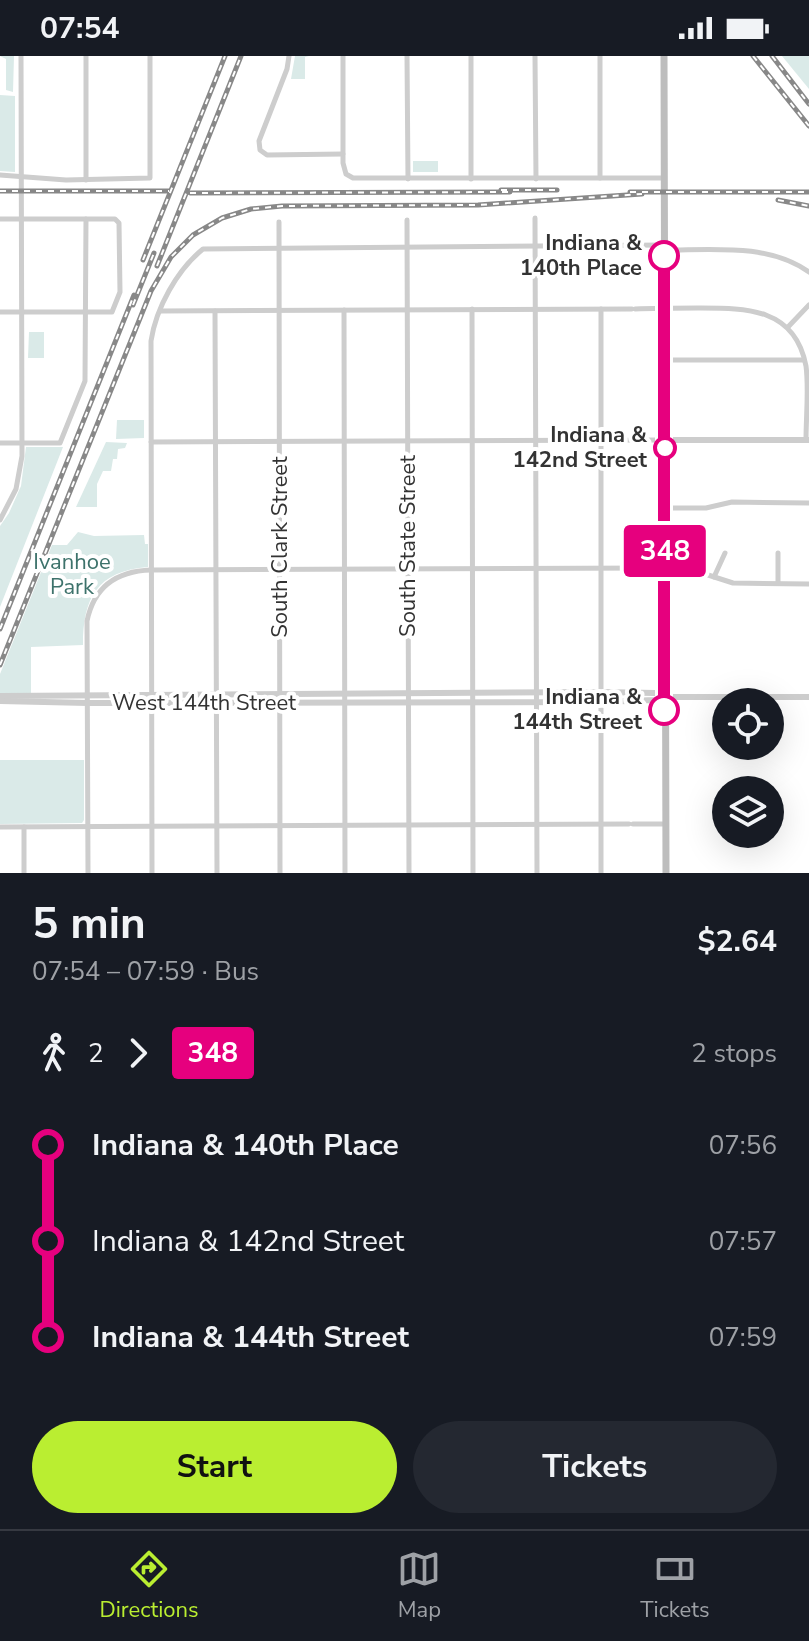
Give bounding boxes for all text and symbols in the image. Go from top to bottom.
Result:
text: 07:54 [40,8,119,49]
place label: Indiana & 140th Place [520,228,643,283]
marker: Indiana & 140th Place [649,241,679,271]
place label: Indiana & 142nd Street [512,420,648,475]
marker: Indiana & 142nd Street [654,437,676,459]
street label: South State Street [393,455,423,637]
street label: South Clark Street [265,456,295,638]
line badge: 348 [619,525,711,577]
text: 348 [640,532,690,570]
park label: Ivanhoe Park [33,547,111,602]
place label: Indiana & 144th Street [512,682,643,737]
street label: West 144th Street [112,688,296,718]
map controls [712,688,784,848]
button: locate [712,688,784,760]
marker: Indiana & 144th Street [649,695,679,725]
button: layers [712,776,784,848]
text: 5 min [32,894,146,954]
text: $2.64 [698,921,777,962]
text: 07:54 – 07:59 · Bus [32,954,259,989]
icon: walk [32,1031,76,1075]
icon: forward [116,1031,160,1075]
text: 348 [188,1034,238,1072]
text: 2 [88,1036,104,1071]
text: 2 stops [691,1036,777,1071]
text: Indiana & 140th Place [92,1125,399,1166]
text: 07:56 [709,1128,777,1163]
text: Indiana & 142nd Street [92,1221,404,1262]
text: 07:57 [709,1224,777,1259]
text: Indiana & 144th Street [92,1317,409,1358]
text: 07:59 [709,1320,777,1355]
button: Start [32,1421,397,1513]
button: Tickets [413,1421,777,1513]
tab: Directions [99,1547,199,1625]
tab: Map [397,1547,441,1625]
tab: Tickets [640,1547,710,1625]

